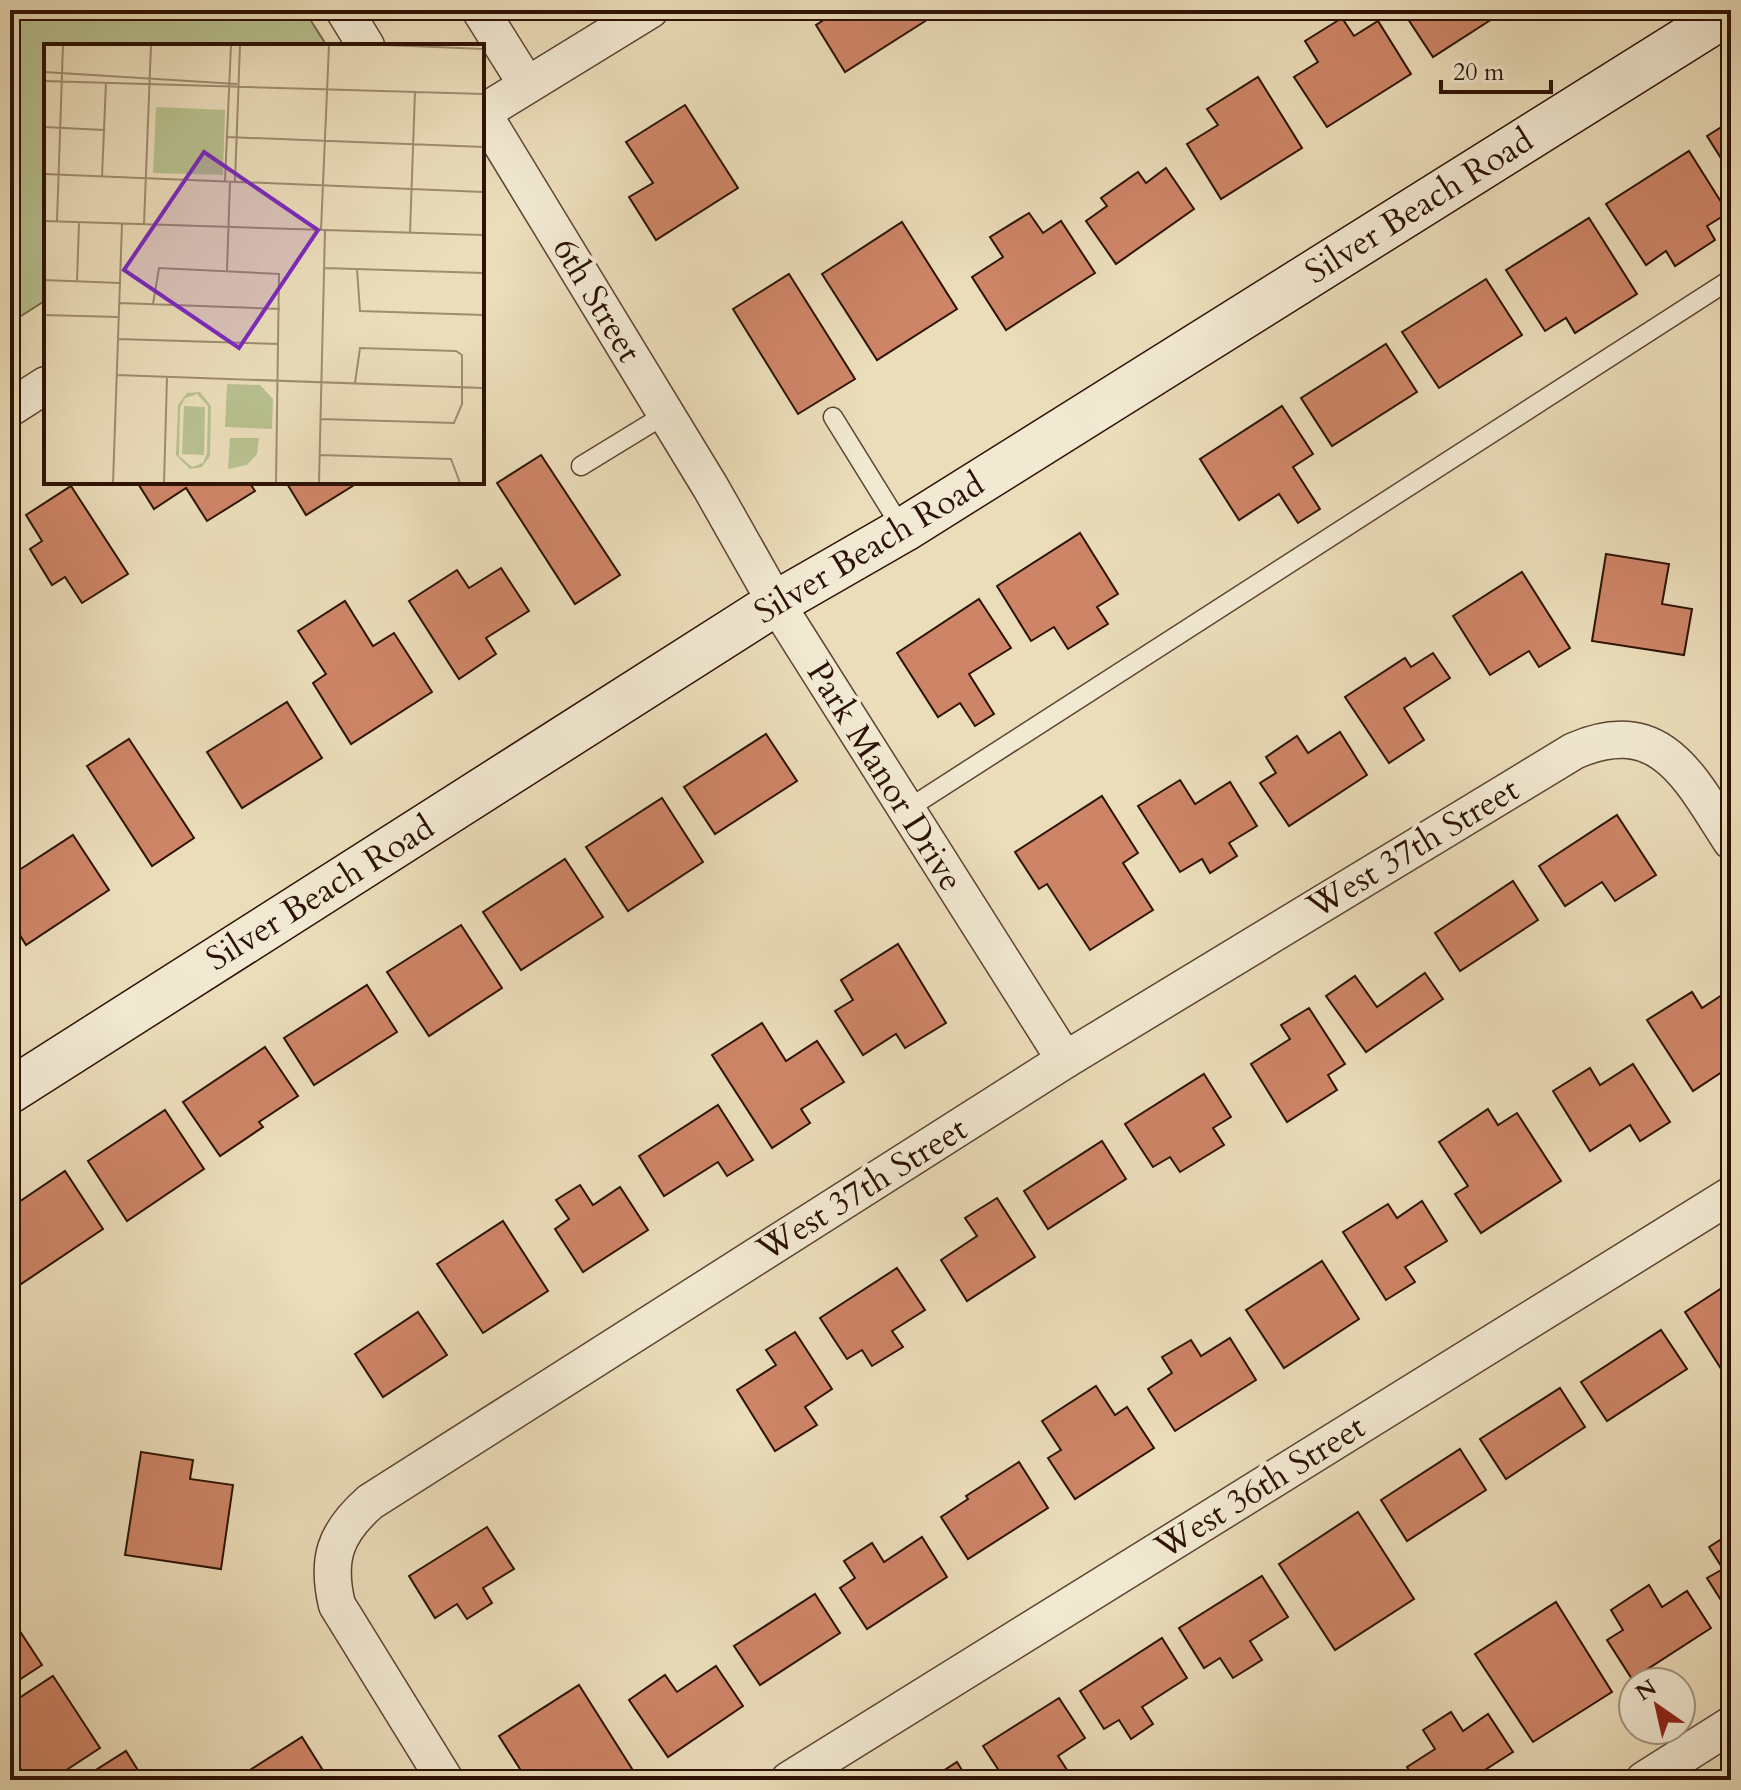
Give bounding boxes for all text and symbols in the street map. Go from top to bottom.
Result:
inset map [44,44,484,484]
scale bar [1441,44,1551,94]
text: 20 m [1453,56,1505,89]
street label: Silver Beach Road [1296,117,1542,295]
street label: 6th Street [542,229,652,371]
street label: Silver Beach Road [745,461,993,635]
street label: Park Manor Drive [796,652,974,900]
street label: West 37th Street [1298,767,1528,930]
street label: Silver Beach Road [197,804,443,982]
street label: West 37th Street [747,1106,976,1272]
street label: West 36th Street [1145,1404,1374,1570]
north arrow [1617,1666,1697,1746]
text: N [1630,1672,1663,1708]

